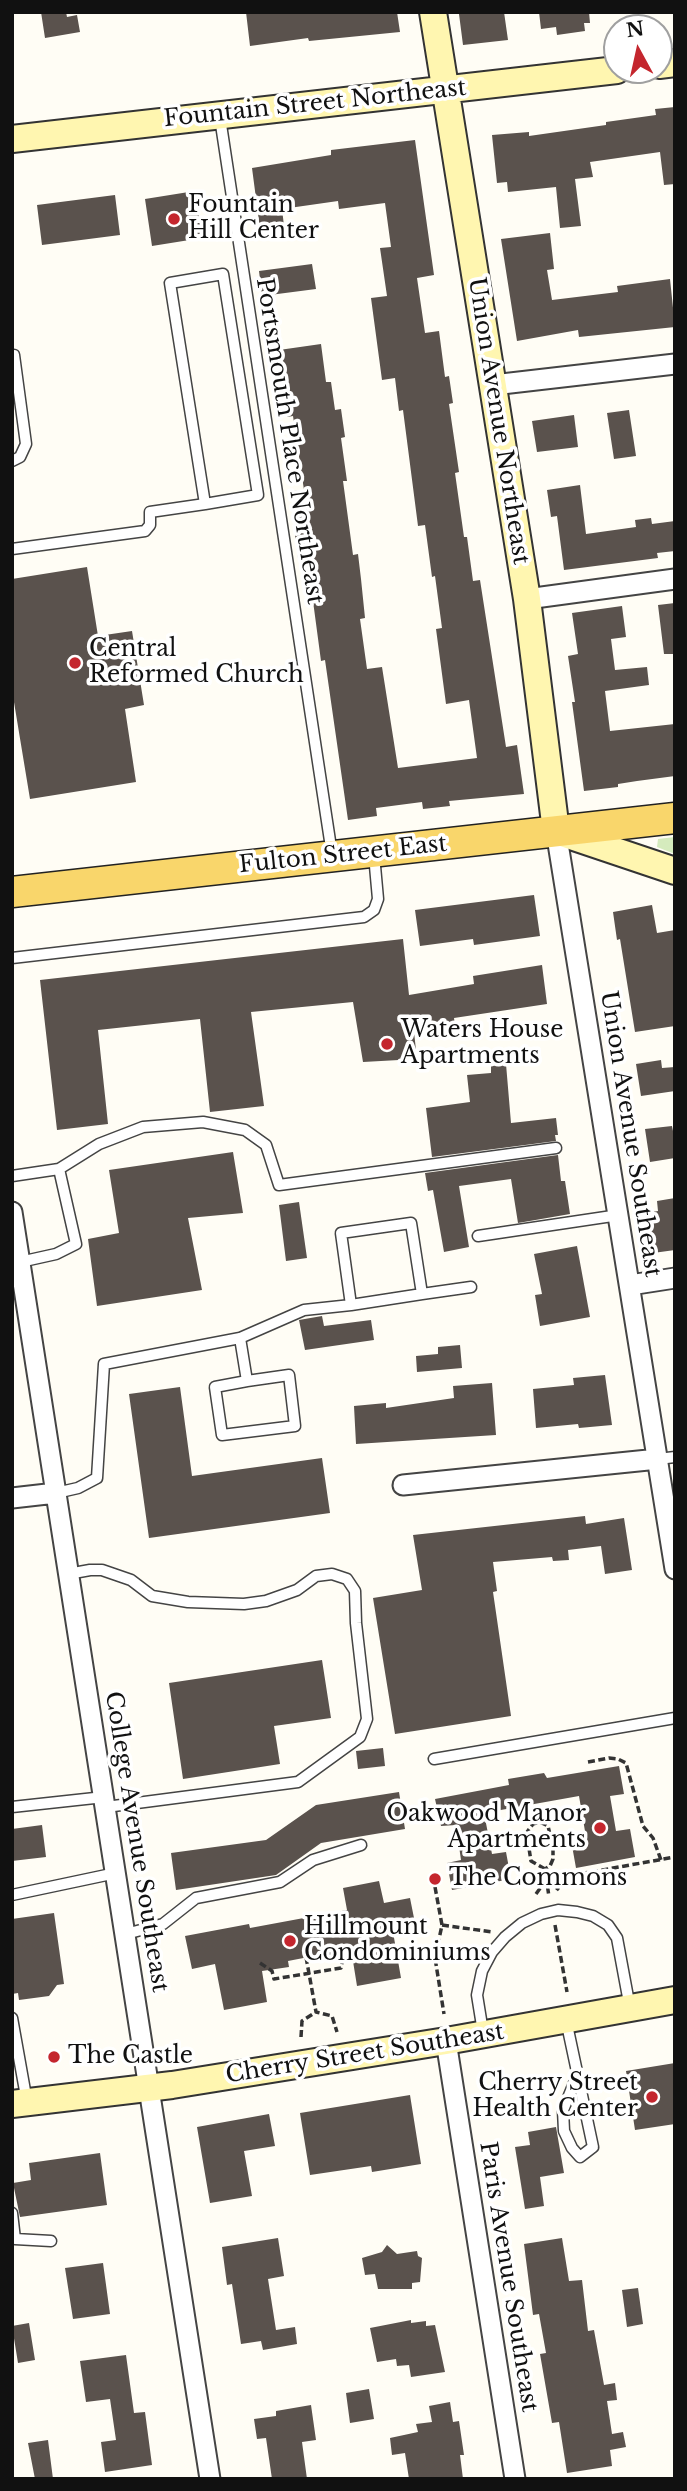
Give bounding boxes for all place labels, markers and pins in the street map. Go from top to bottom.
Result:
place label: Fountain Hill Center [188,192,319,246]
marker: Fountain Hill Center [166,211,182,227]
place label: Central Reformed Church [89,636,304,690]
marker: Central Reformed Church [67,655,83,671]
place label: Waters House Apartments [401,1017,563,1071]
marker: Waters House Apartments [379,1036,395,1052]
place label: Oakwood Manor Apartments [386,1801,586,1855]
marker: Oakwood Manor Apartments [592,1820,608,1836]
place label: The Commons [449,1865,627,1893]
marker: The Commons [427,1871,443,1887]
place label: Hillmount Condominiums [304,1914,491,1968]
marker: Hillmount Condominiums [282,1933,298,1949]
place label: The Castle [68,2043,193,2071]
marker: The Castle [46,2049,62,2065]
place label: Cherry Street Health Center [472,2070,638,2124]
marker: Cherry Street Health Center [644,2089,660,2105]

